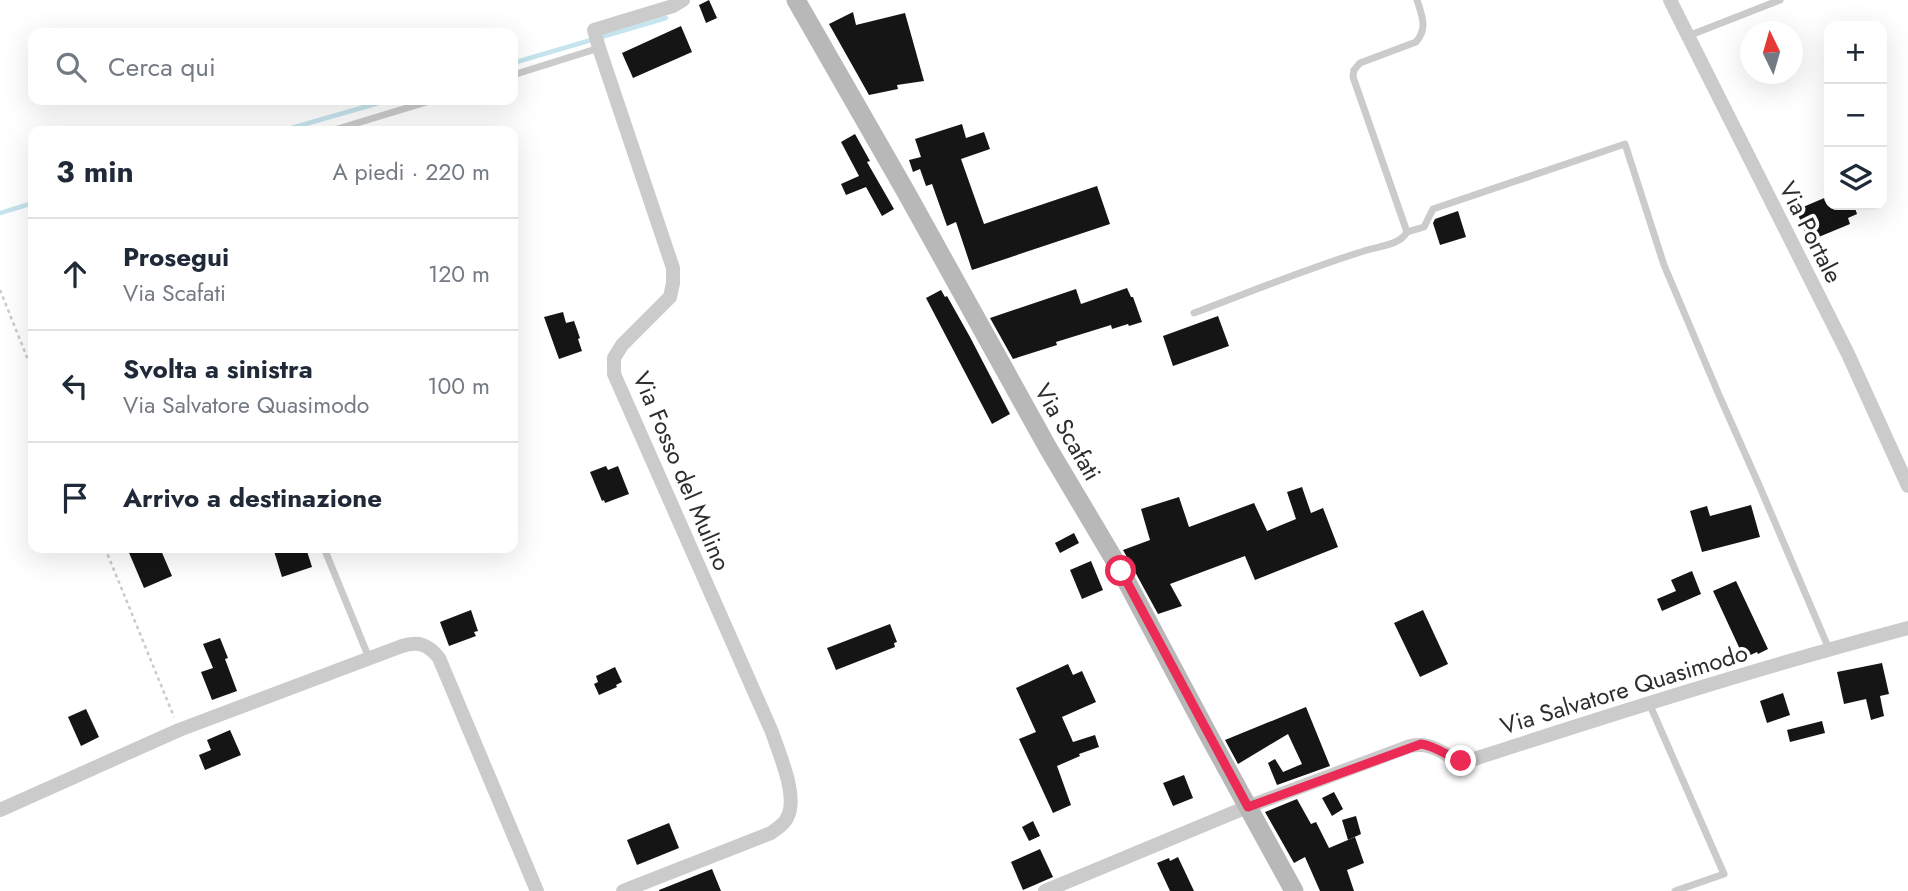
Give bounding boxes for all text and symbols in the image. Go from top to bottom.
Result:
north arrow [1740,21,1803,84]
map controls [1824,21,1887,210]
button: + [1824,21,1887,84]
search box [28,28,518,105]
icon: search [52,48,90,86]
text: Cerca qui [108,48,216,86]
button: − [1824,84,1887,147]
button: layers [1824,147,1887,210]
text: 3 min [56,150,134,193]
text: A piedi · 220 m [332,155,490,189]
street label: Via Portale [1770,175,1852,289]
text: Prosegui [123,238,229,276]
icon: ahead [56,255,94,293]
text: 120 m [428,257,490,291]
text: Via Scafati [123,276,226,310]
text: Svolta a sinistra [123,350,313,388]
street label: Via Fosso del Mulino [624,366,740,576]
icon: left [56,367,94,405]
text: 100 m [427,369,490,403]
street label: Via Scafati [1026,377,1110,487]
text: Via Salvatore Quasimodo [123,388,369,422]
icon: arrive [56,479,94,517]
text: Arrivo a destinazione [123,479,382,517]
route start [1105,555,1136,586]
street label: Via Salvatore Quasimodo [1496,635,1752,743]
route end [1445,745,1476,776]

